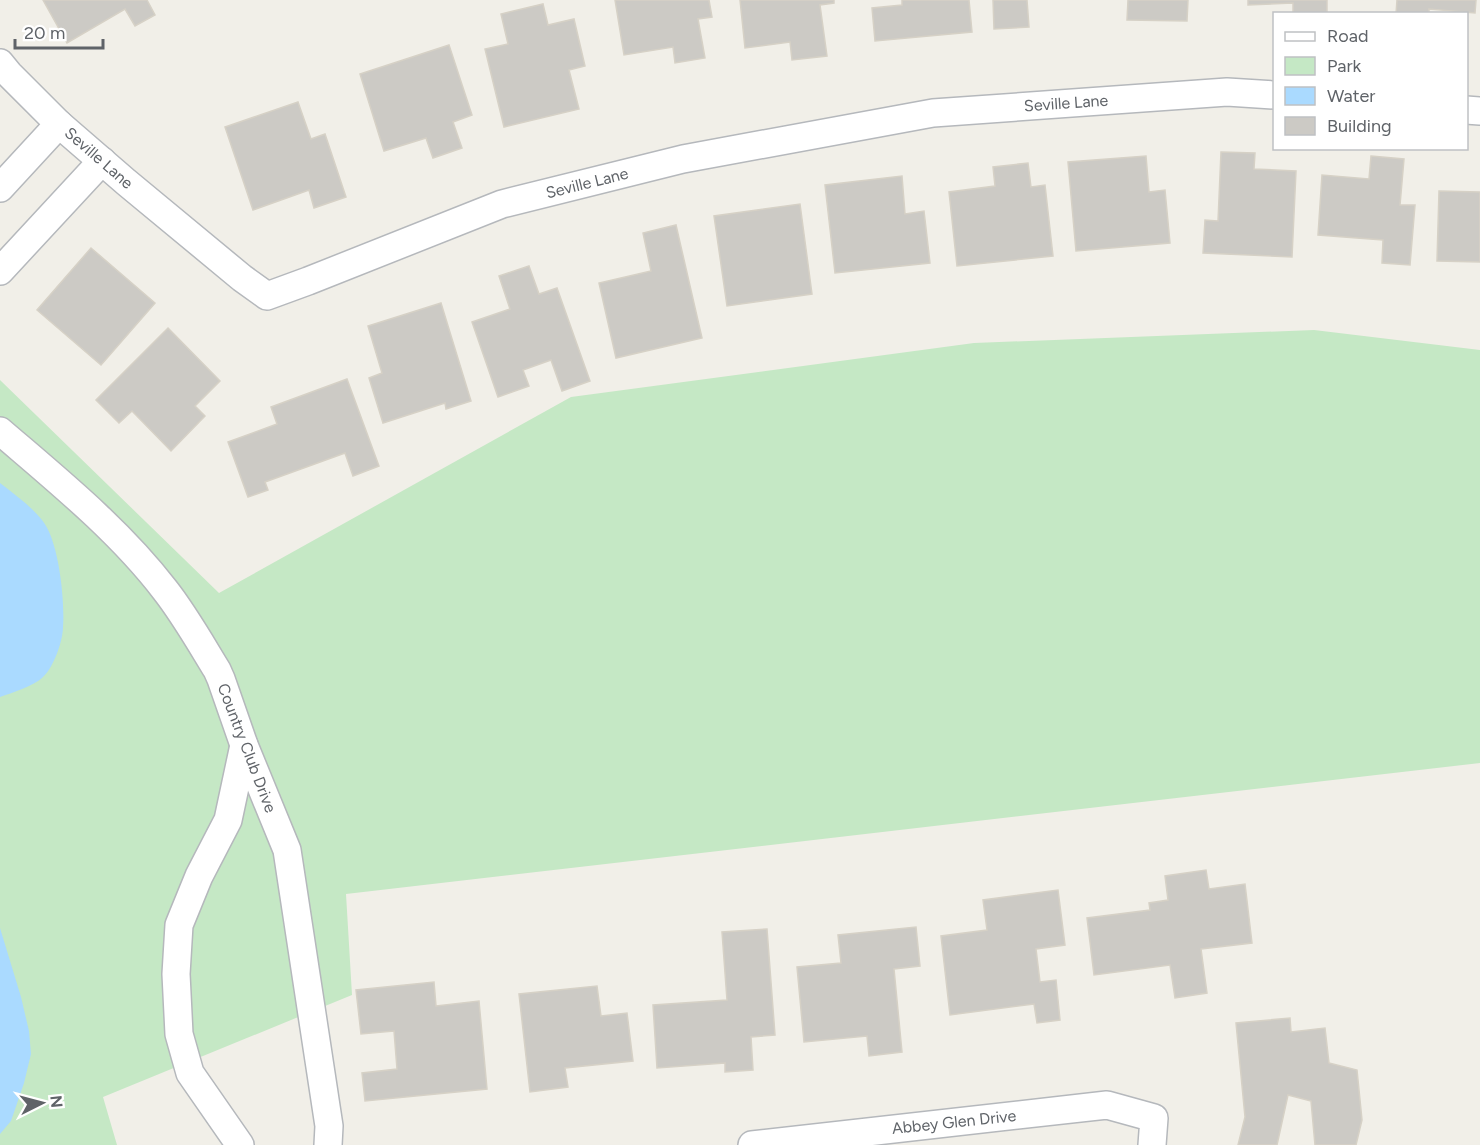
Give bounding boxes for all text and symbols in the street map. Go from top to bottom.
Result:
scale bar [15,12,104,50]
legend [1273,12,1468,150]
text: 20 m [24,22,65,44]
text: Road [1327,25,1368,47]
text: Park [1327,55,1362,77]
text: Water [1327,85,1375,107]
street label: Seville Lane [1023,91,1109,115]
text: Building [1327,115,1392,137]
street label: Seville Lane [61,123,137,193]
street label: Seville Lane [544,164,630,202]
street label: Country Club Drive [214,681,280,816]
north arrow [12,1073,72,1133]
text: N [46,1094,67,1109]
street label: Abbey Glen Drive [891,1106,1017,1138]

